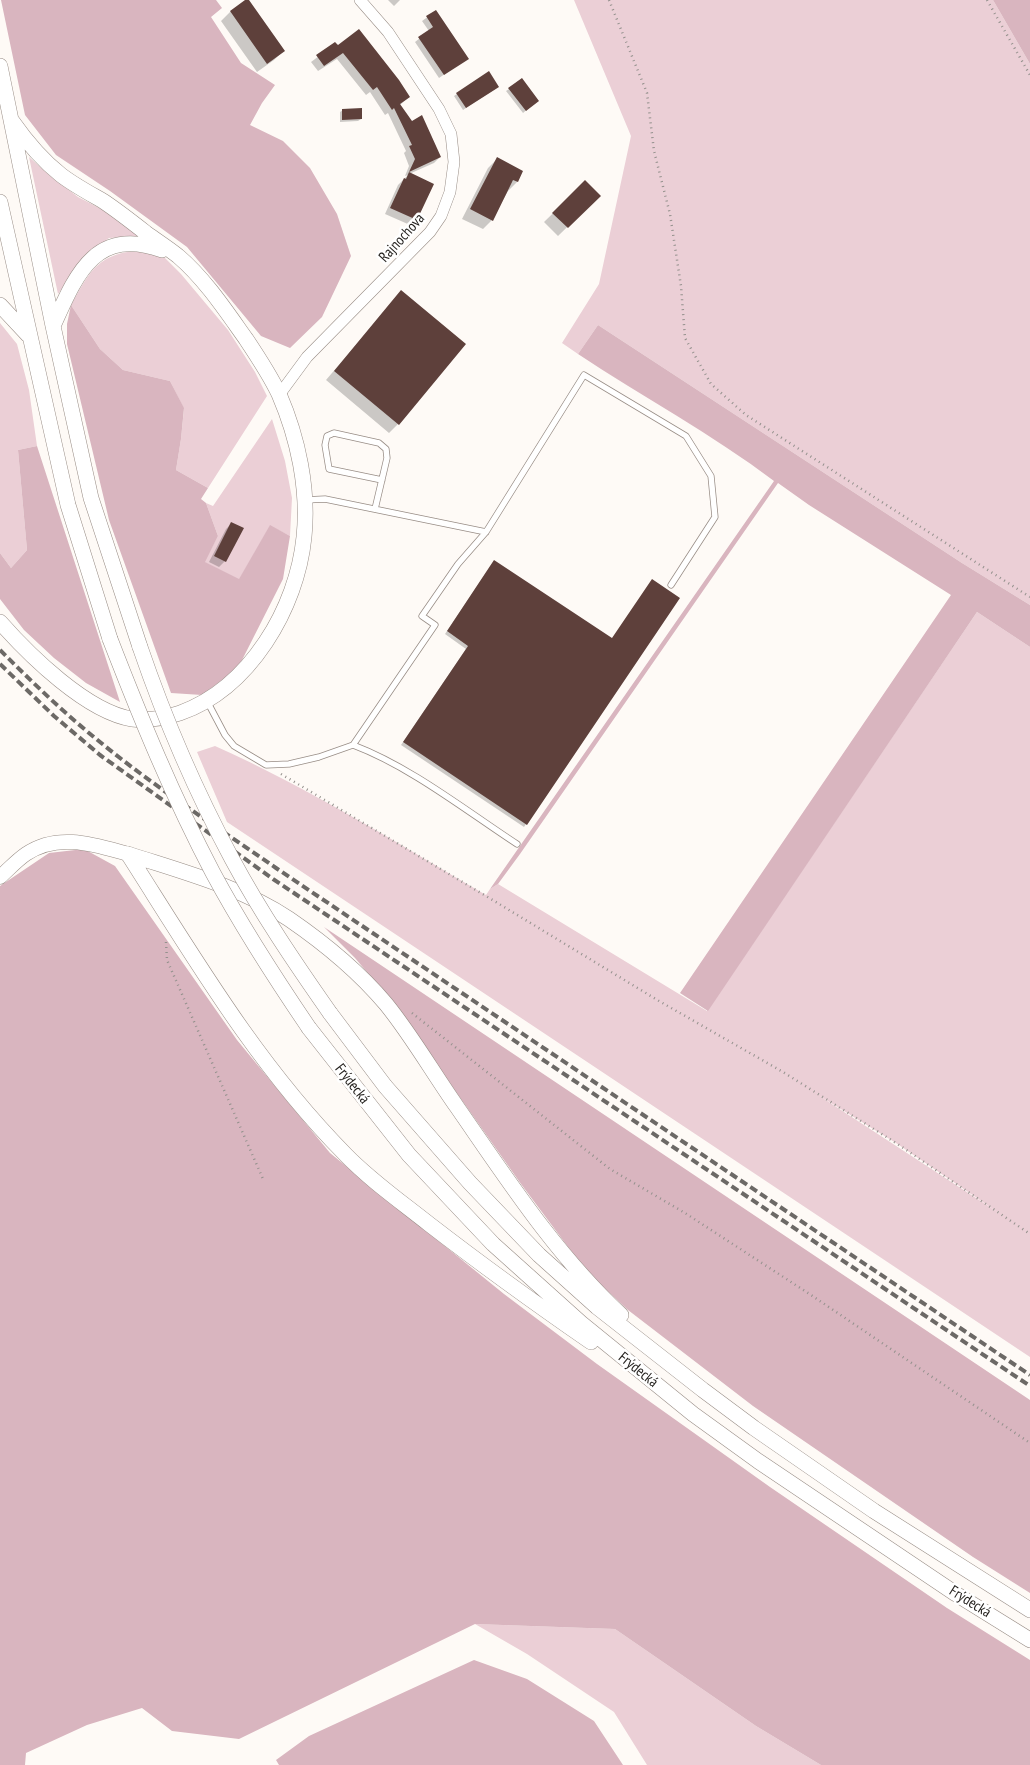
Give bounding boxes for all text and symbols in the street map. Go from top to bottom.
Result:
street label: Rajnochova [375,210,429,266]
street label: Frýdecká [331,1060,373,1108]
street label: Frýdecká [615,1349,661,1391]
street label: Frýdecká [946,1582,994,1622]

